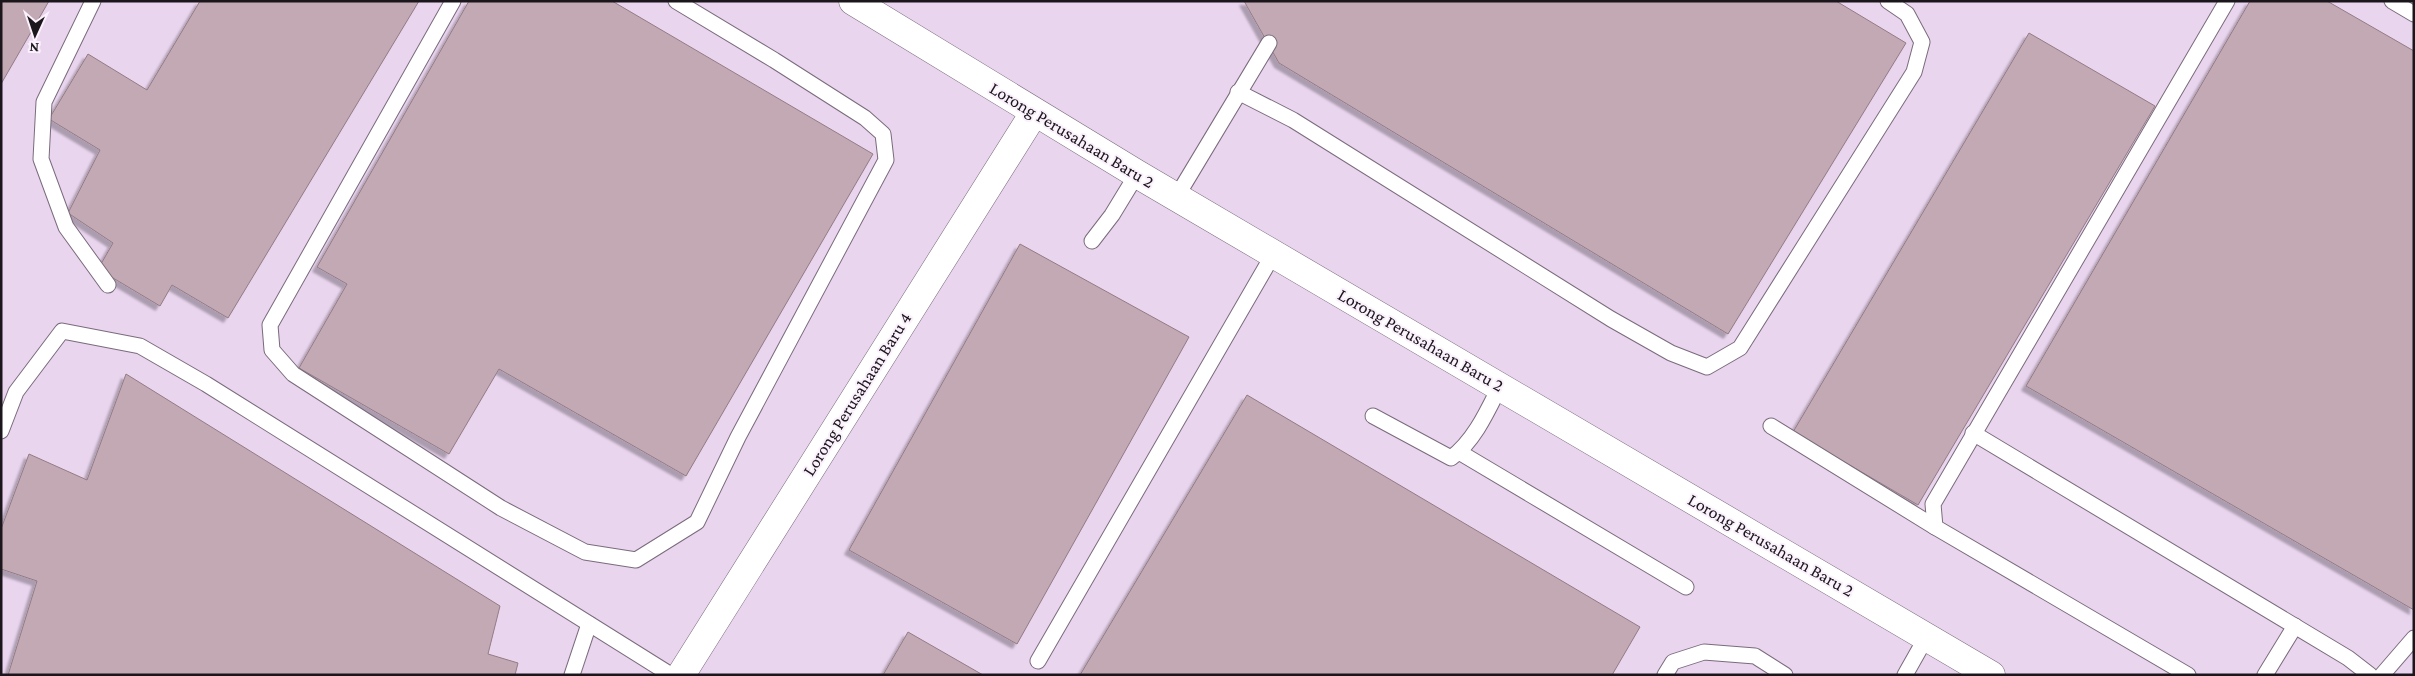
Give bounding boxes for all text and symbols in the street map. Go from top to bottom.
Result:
north arrow [10,10,60,60]
text: N [29,40,40,56]
street label: Lorong Perusahaan Baru 2 [986,78,1158,192]
street label: Lorong Perusahaan Baru 2 [1335,284,1507,396]
street label: Lorong Perusahaan Baru 4 [799,309,915,479]
street label: Lorong Perusahaan Baru 2 [1685,489,1857,601]

